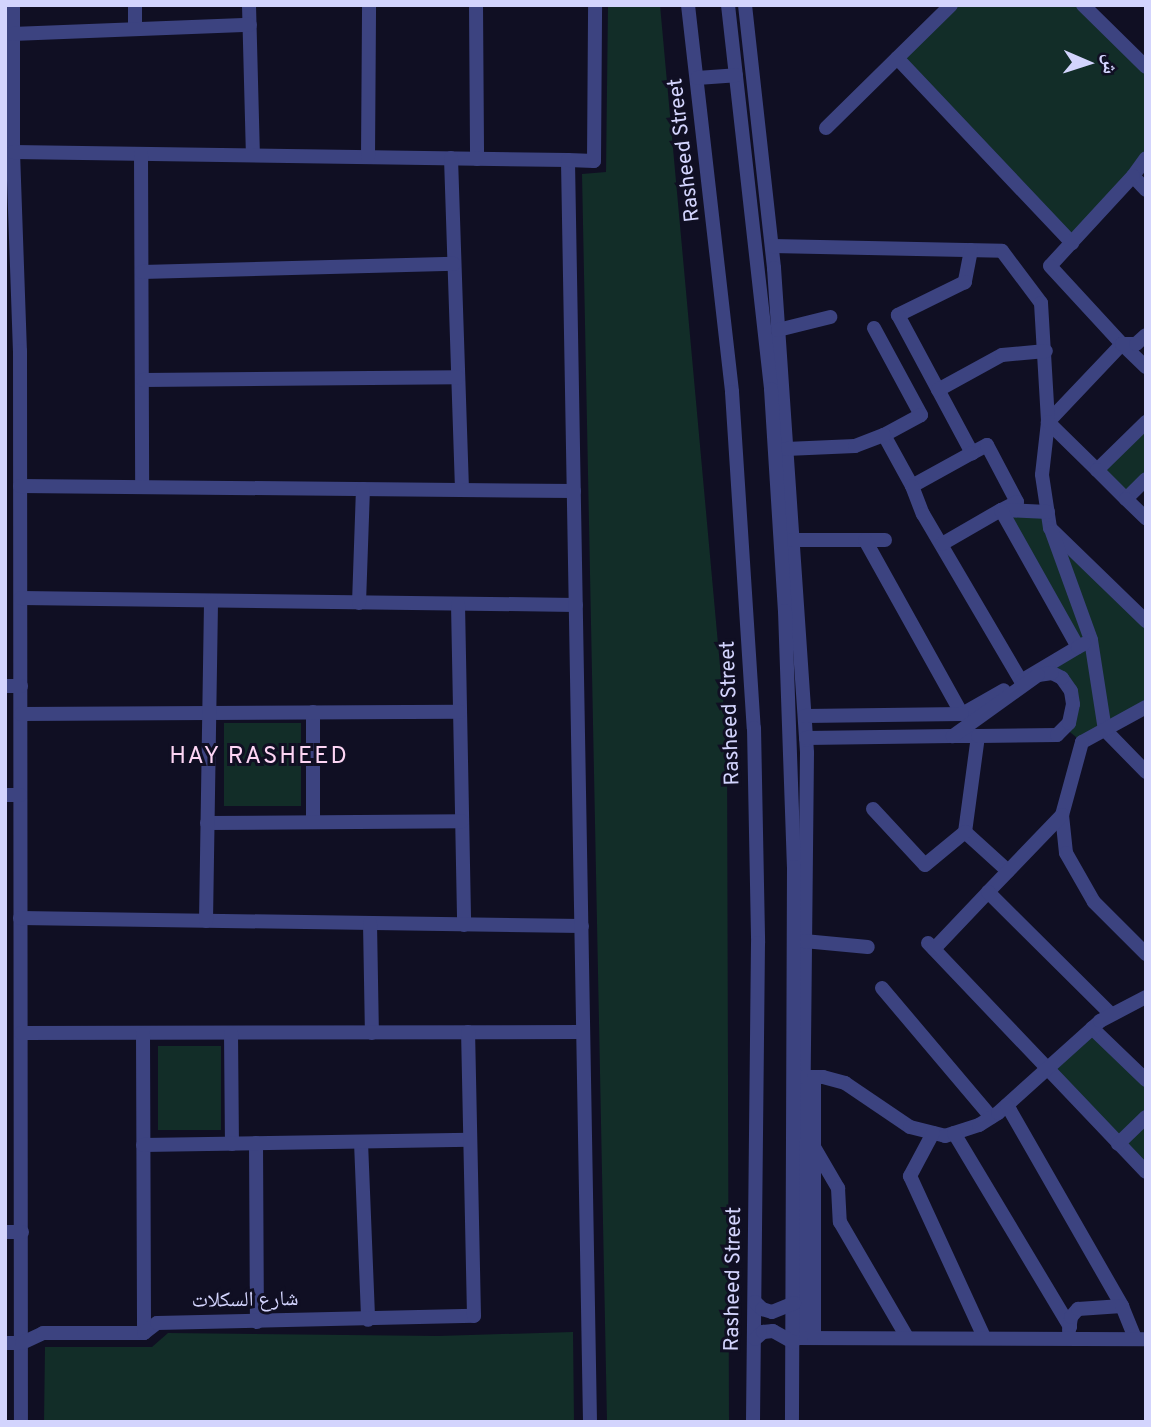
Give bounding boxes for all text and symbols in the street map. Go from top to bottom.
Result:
north arrow [1053,28,1123,98]
text: ش [1096,53,1121,75]
street label: Rasheed Street [664,77,706,223]
street label: Rasheed Street [716,640,746,786]
district label: HAY RASHEED [170,744,348,772]
street label: Rasheed Street [720,1206,748,1352]
street label: شارع السكلات [191,1287,299,1315]

